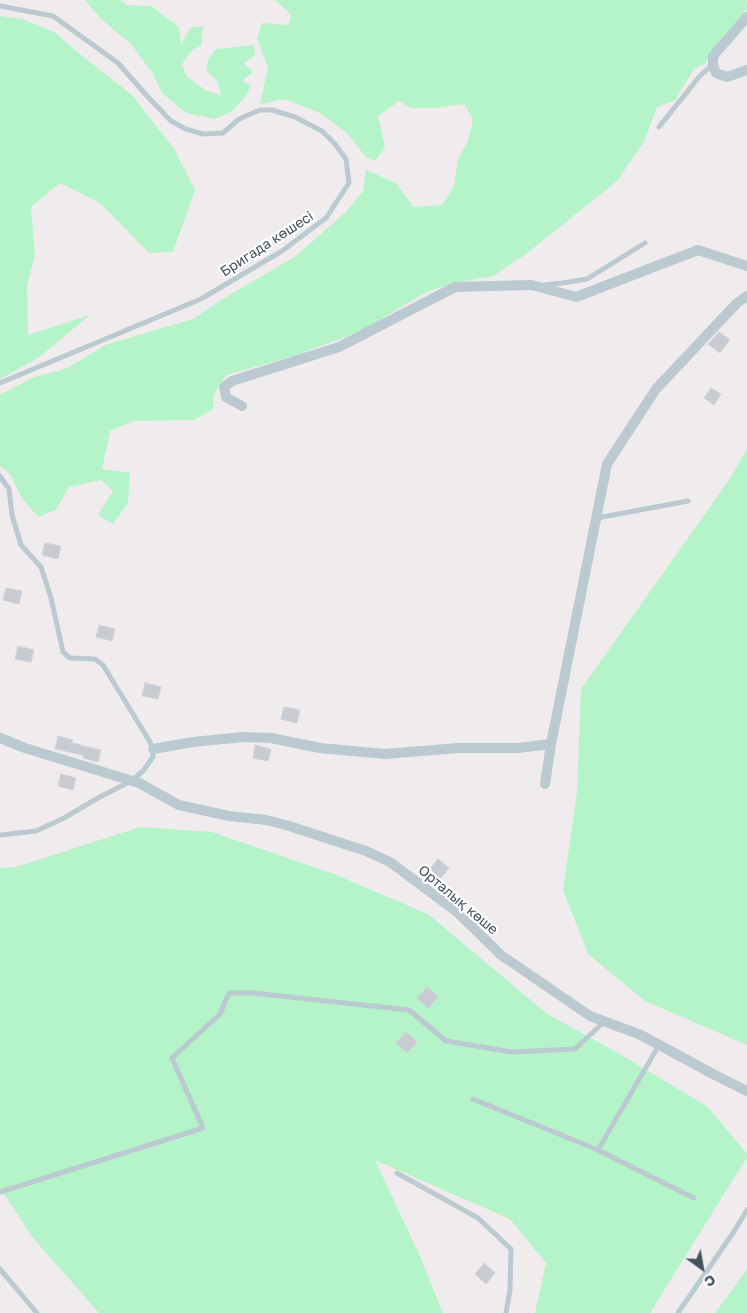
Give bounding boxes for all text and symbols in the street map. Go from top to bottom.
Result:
street label: Бригада көшесі [217,208,317,280]
street label: Орталық көше [415,862,501,938]
north arrow [677,1243,727,1293]
text: С [701,1271,719,1291]

